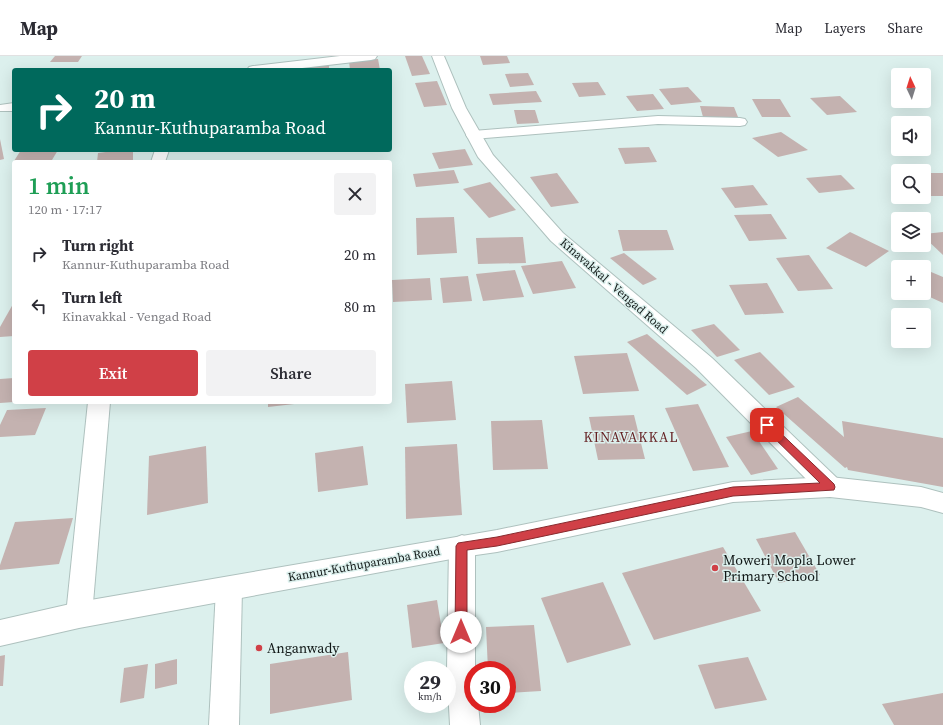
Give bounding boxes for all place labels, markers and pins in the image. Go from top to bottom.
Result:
pin [750,408,784,442]
place label: Moweri Mopla Lower Primary School [723,550,856,586]
marker: Moweri Mopla Lower Primary School [710,563,720,573]
place label: Anganwady [267,638,340,658]
marker: Anganwady [254,643,264,653]

